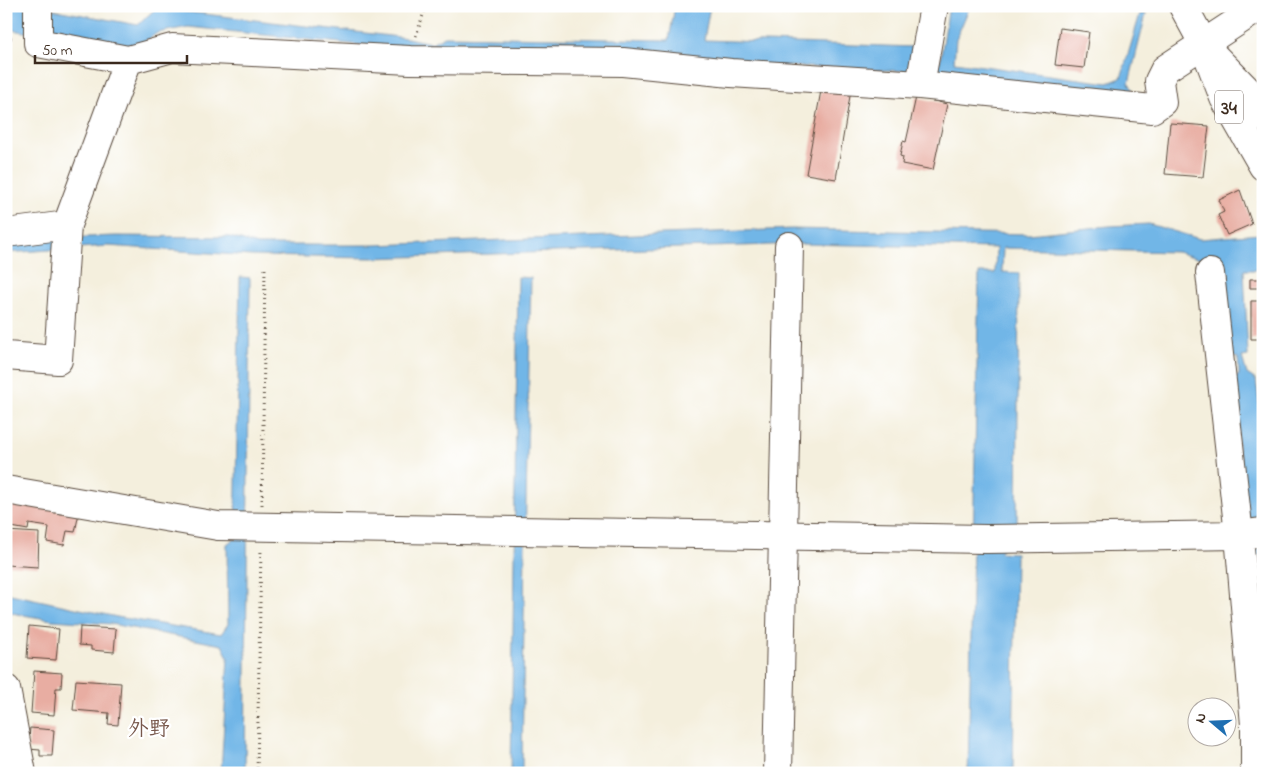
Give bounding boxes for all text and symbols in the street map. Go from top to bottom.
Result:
scale bar [35,32,188,64]
text: 50 m [42,40,73,62]
road number: 34 [1215,90,1243,124]
north arrow [1186,696,1236,746]
text: N [1190,710,1213,726]
district label: 外野 [128,715,170,745]

